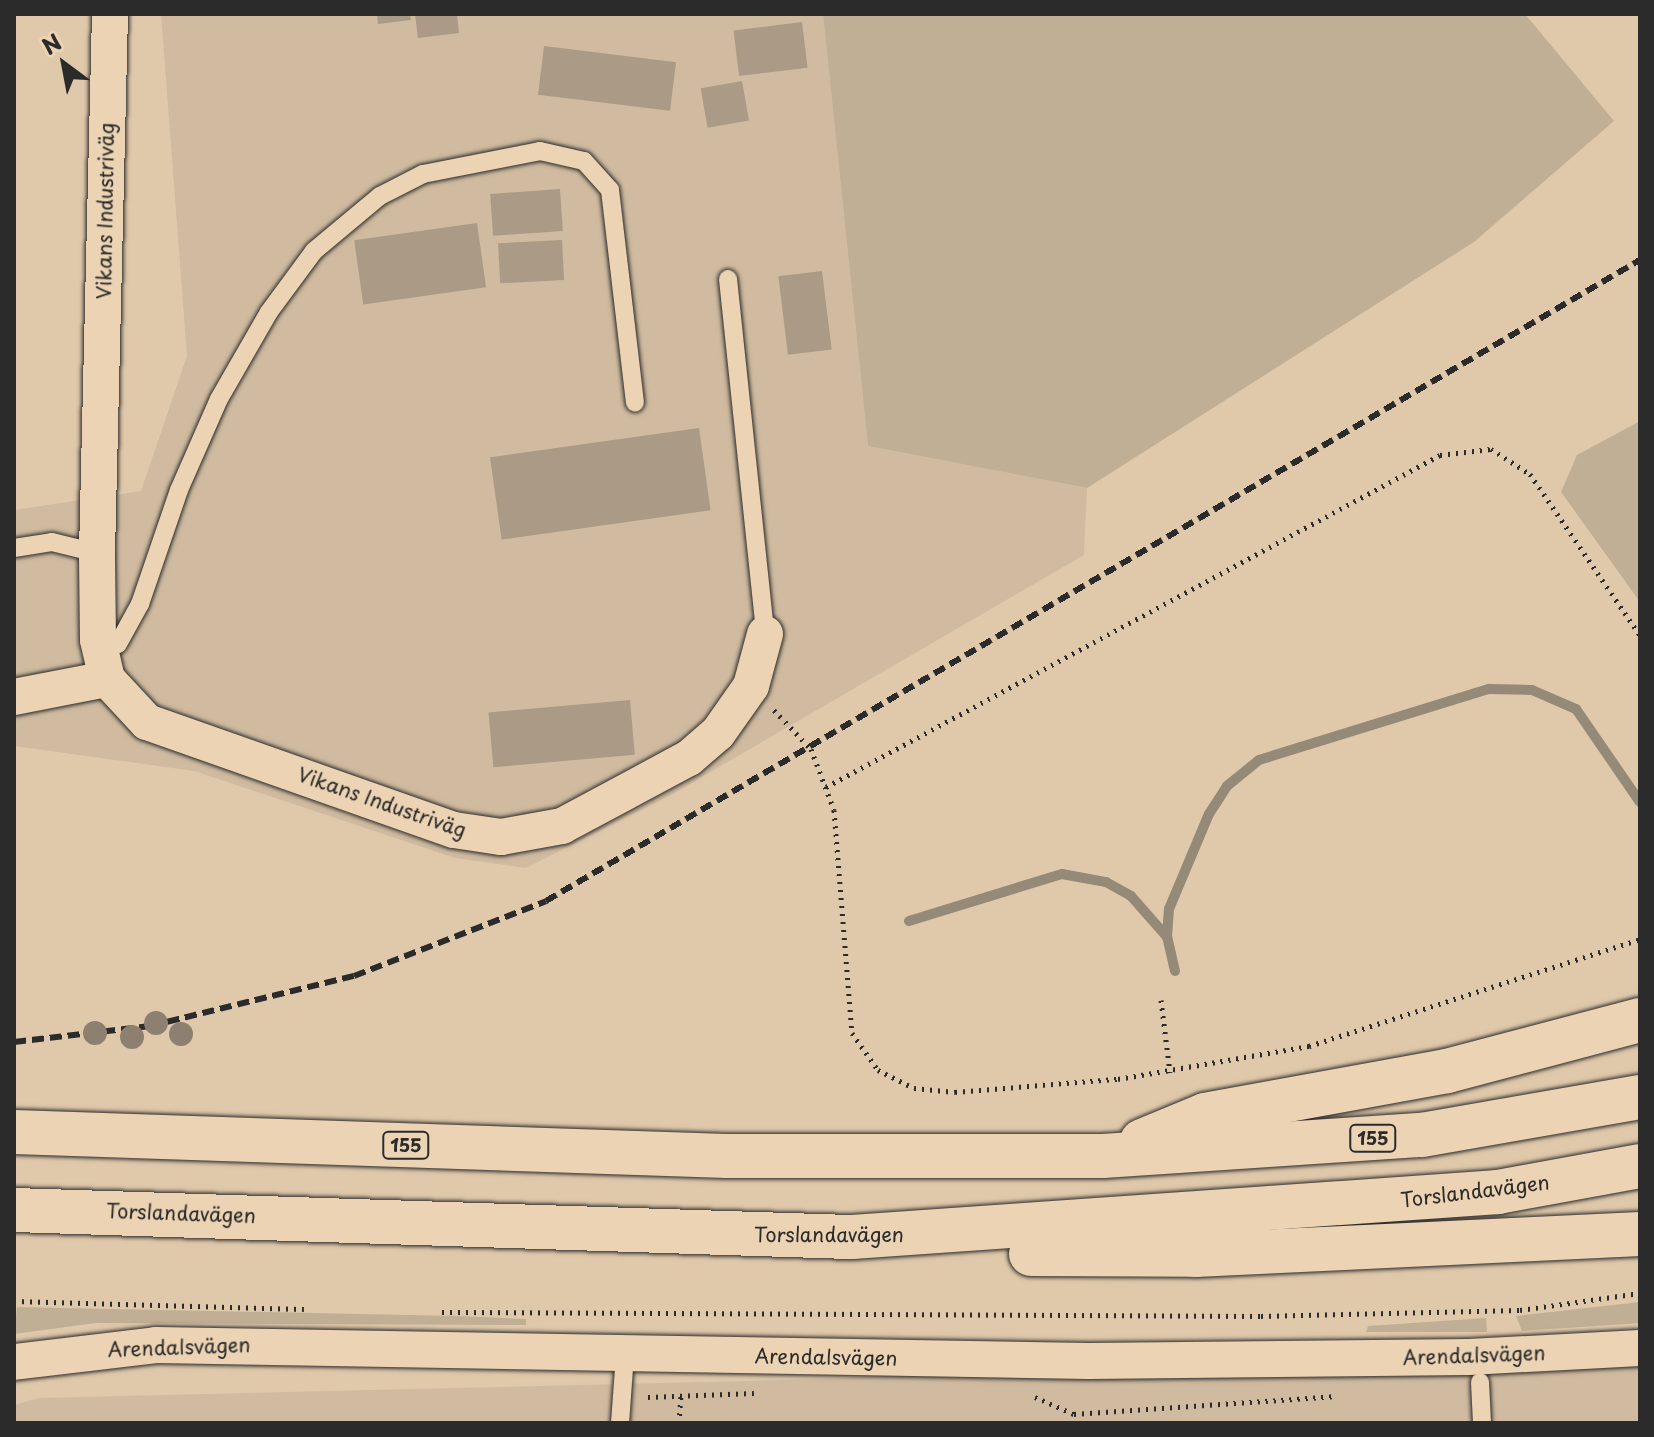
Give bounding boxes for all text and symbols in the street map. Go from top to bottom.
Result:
north arrow [24,24,104,104]
text: N [35,25,67,62]
street label: Vikans Industriväg [91,122,119,300]
street label: Vikans Industriväg [295,762,469,842]
road number: 155 [1349,1124,1397,1152]
road number: 155 [382,1131,430,1159]
street label: Torslandavägen [1399,1170,1551,1212]
street label: Torslandavägen [106,1198,256,1228]
street label: Torslandavägen [754,1222,904,1246]
street label: Arendalsvägen [107,1333,251,1361]
street label: Arendalsvägen [1402,1341,1546,1369]
street label: Arendalsvägen [754,1344,898,1370]

